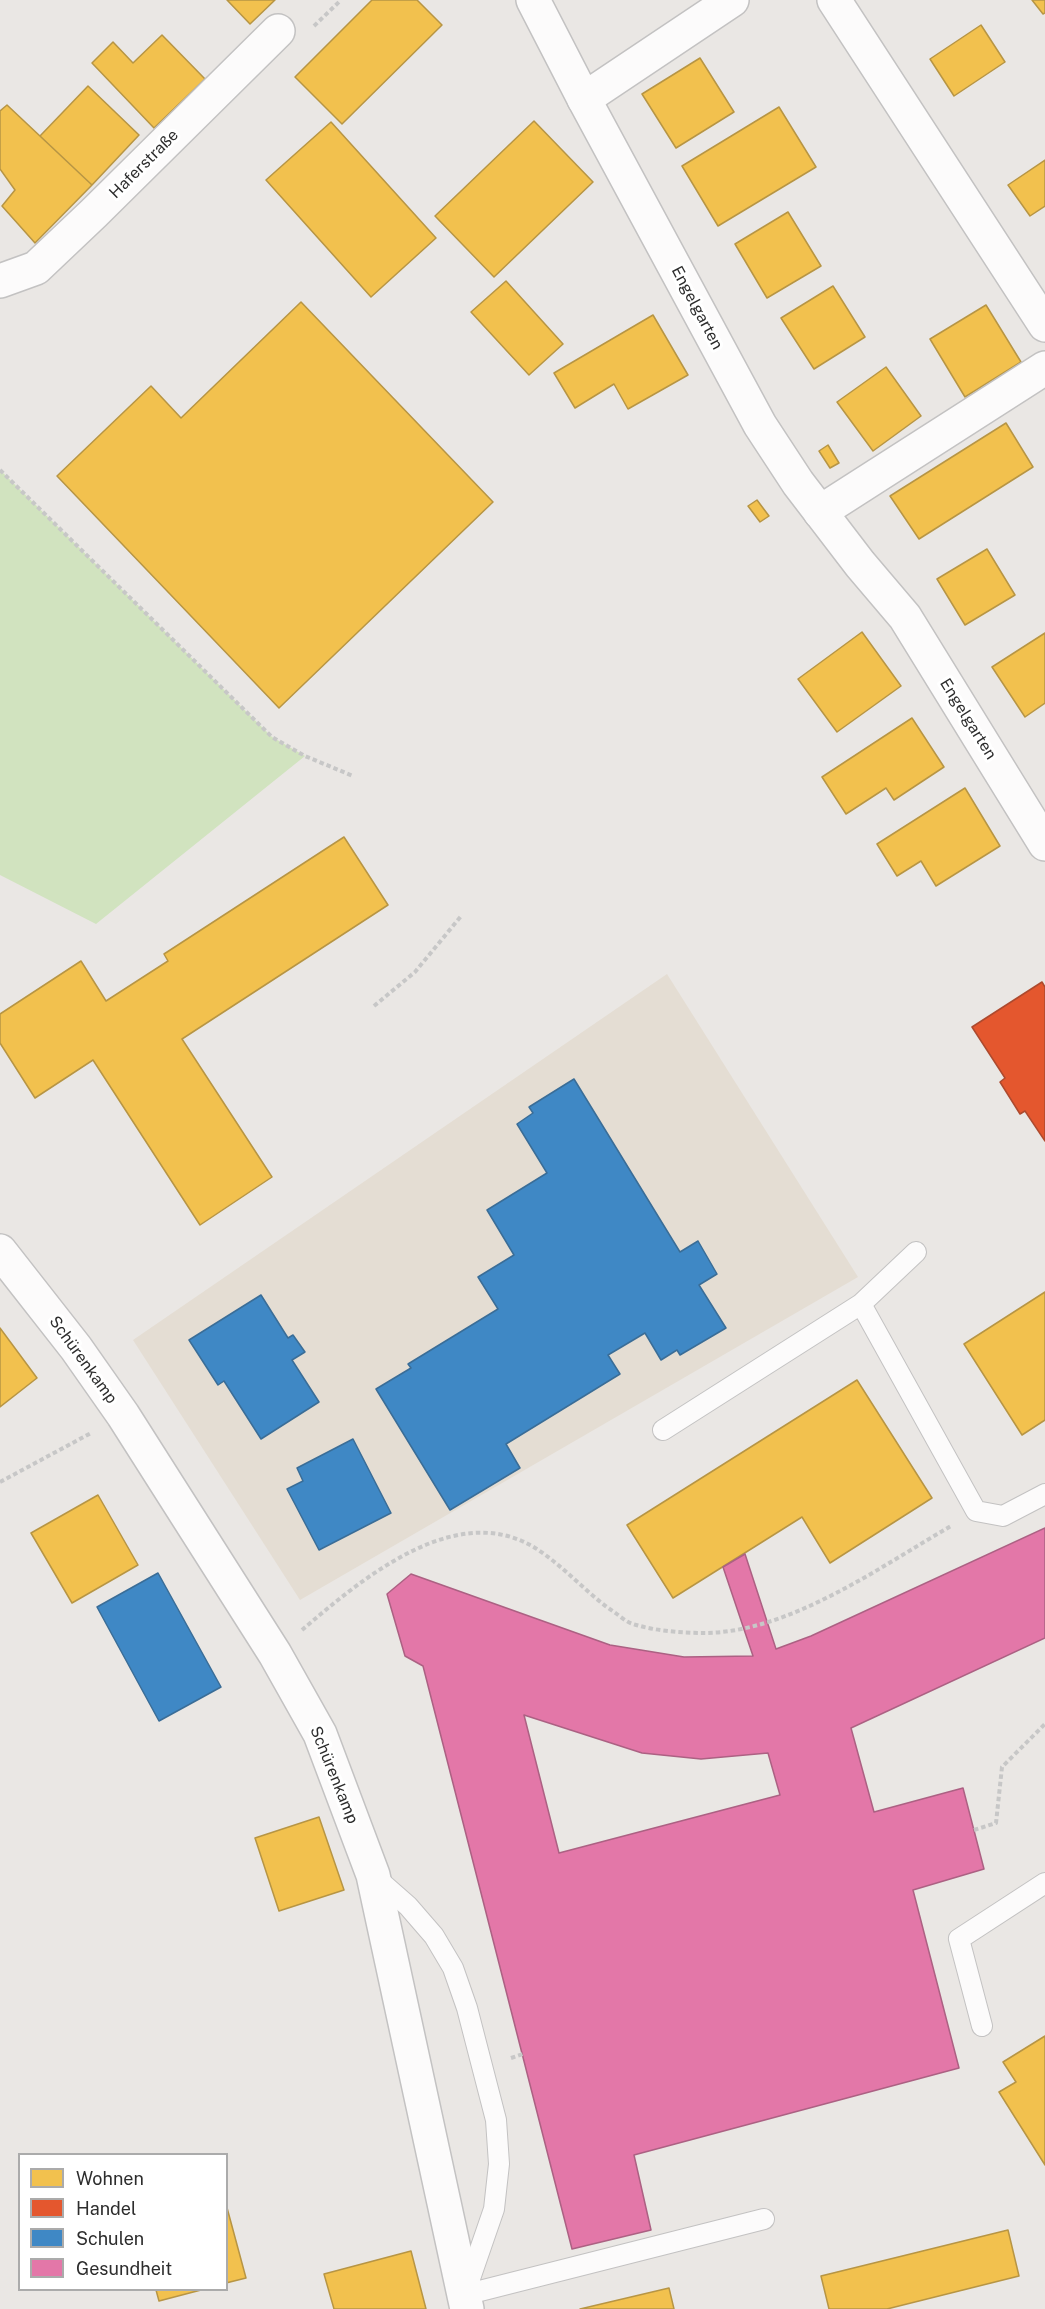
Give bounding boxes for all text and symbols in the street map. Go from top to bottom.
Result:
street label: Haferstraße [105,125,183,203]
street label: Engelgarten [667,263,727,353]
street label: Engelgarten [936,675,1000,763]
street label: Schürenkamp [45,1313,121,1407]
street label: Schürenkamp [306,1723,362,1827]
legend [18,2153,228,2291]
text: Wohnen [76,2168,144,2189]
text: Handel [76,2198,136,2219]
text: Schulen [76,2228,144,2249]
text: Gesundheit [76,2258,172,2279]

